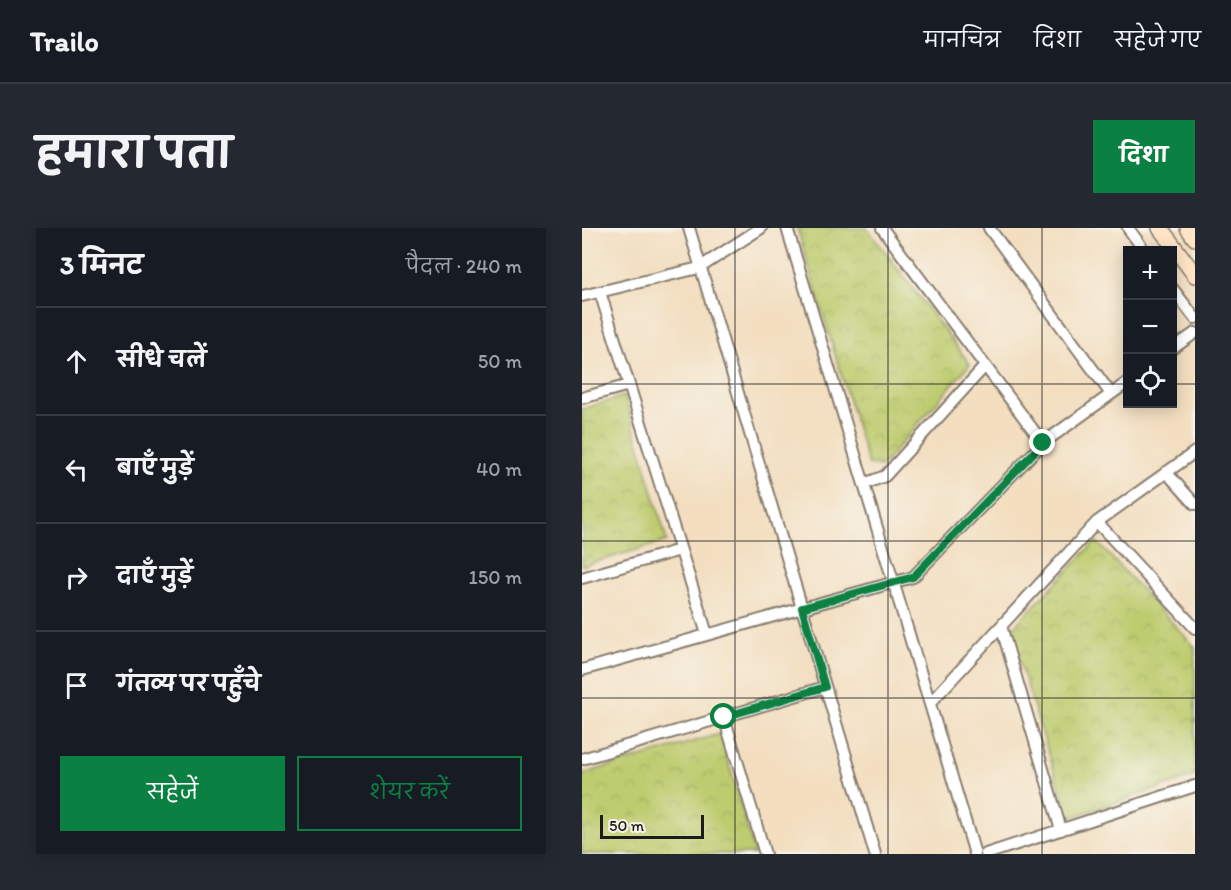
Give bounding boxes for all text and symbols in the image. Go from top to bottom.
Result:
text: Trailo [30,24,99,58]
text: मानचित्र [924,27,1001,52]
text: दिशा [1034,27,1081,52]
text: सहेजे गए [1114,27,1201,52]
button: दिशा [1093,120,1195,193]
text: हमारा पता [36,127,232,178]
map controls [1123,246,1177,408]
button: + [1123,246,1177,300]
text: 3 मिनट [60,249,143,281]
text: पैदल · 240 m [406,254,522,278]
button: − [1123,300,1177,354]
icon: ahead [60,345,93,378]
text: सीधे चलें [117,346,206,373]
text: 50 m [478,349,522,373]
button: locate [1123,354,1177,408]
route end [1029,429,1055,455]
icon: left [60,453,93,486]
text: बाएँ मुड़ें [117,454,194,481]
text: 40 m [476,457,522,481]
icon: right [60,561,93,594]
text: दाएँ मुड़ें [117,562,193,589]
text: 150 m [469,565,522,589]
icon: arrive [60,669,93,702]
text: गंतव्य पर पहुँचे [117,670,261,697]
route start [710,703,736,729]
button: सहेजें [60,756,285,831]
button: शेयर करें [297,756,522,831]
scale bar [600,812,704,840]
text: 50 m [609,816,644,835]

